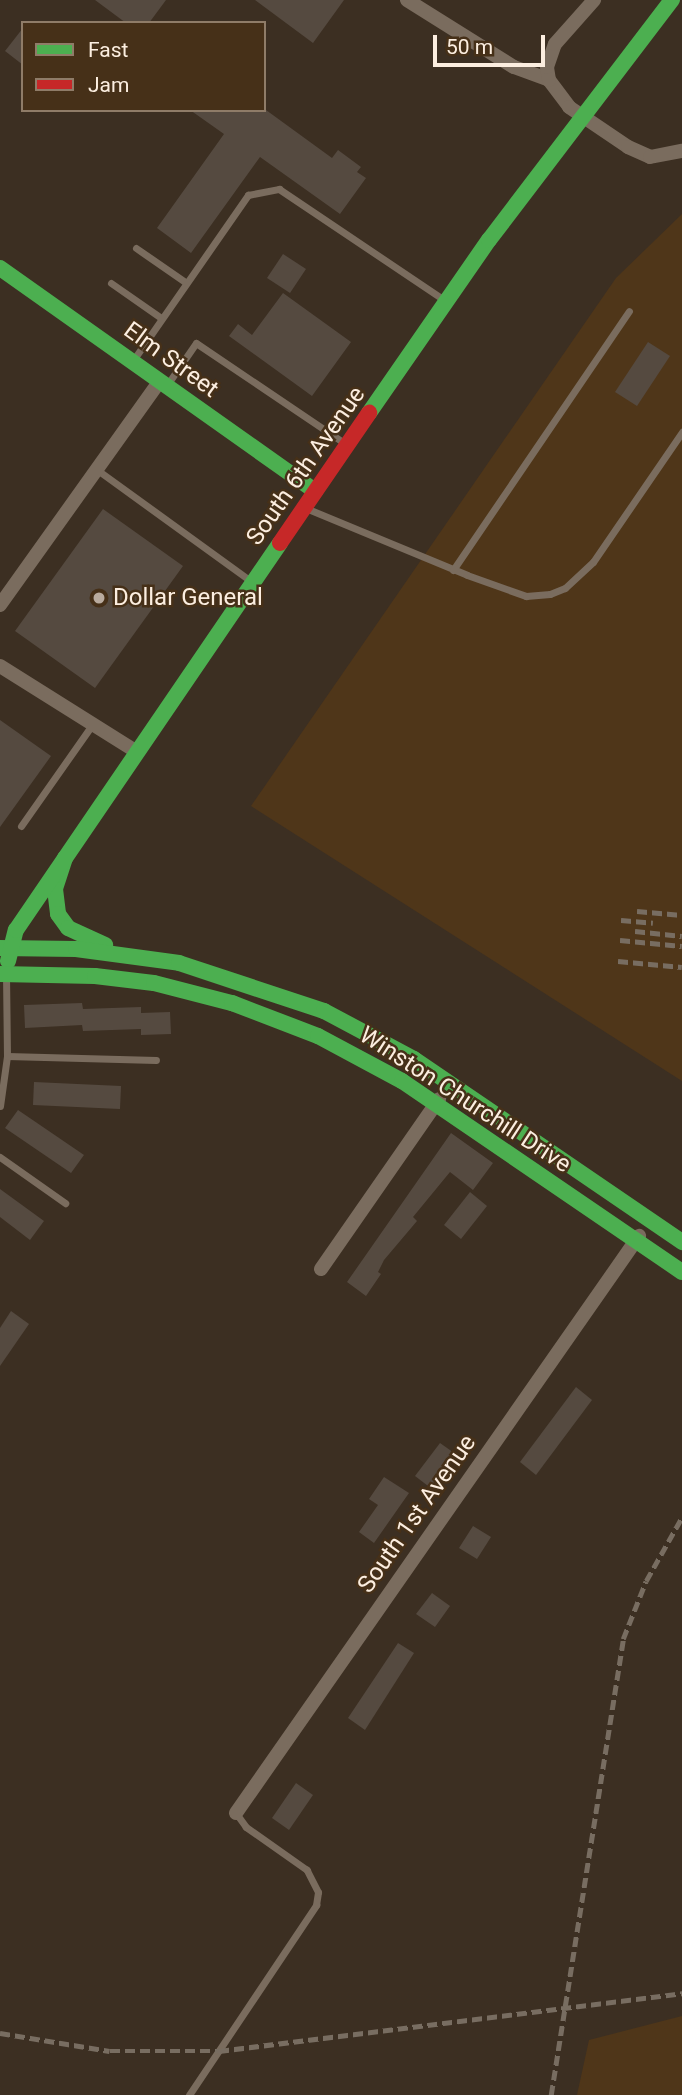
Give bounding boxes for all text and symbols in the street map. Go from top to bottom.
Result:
legend [21,21,266,112]
scale bar [437,21,549,65]
text: 50 m [446,35,493,59]
text: Fast [88,38,128,62]
text: Jam [88,73,129,97]
street label: Elm Street [118,316,224,404]
street label: South 6th Avenue [241,381,371,551]
place label: Dollar General [113,584,263,612]
marker: Dollar General [91,590,107,606]
street label: Winston Churchill Drive [354,1021,576,1179]
street label: South 1st Avenue [352,1429,482,1599]

